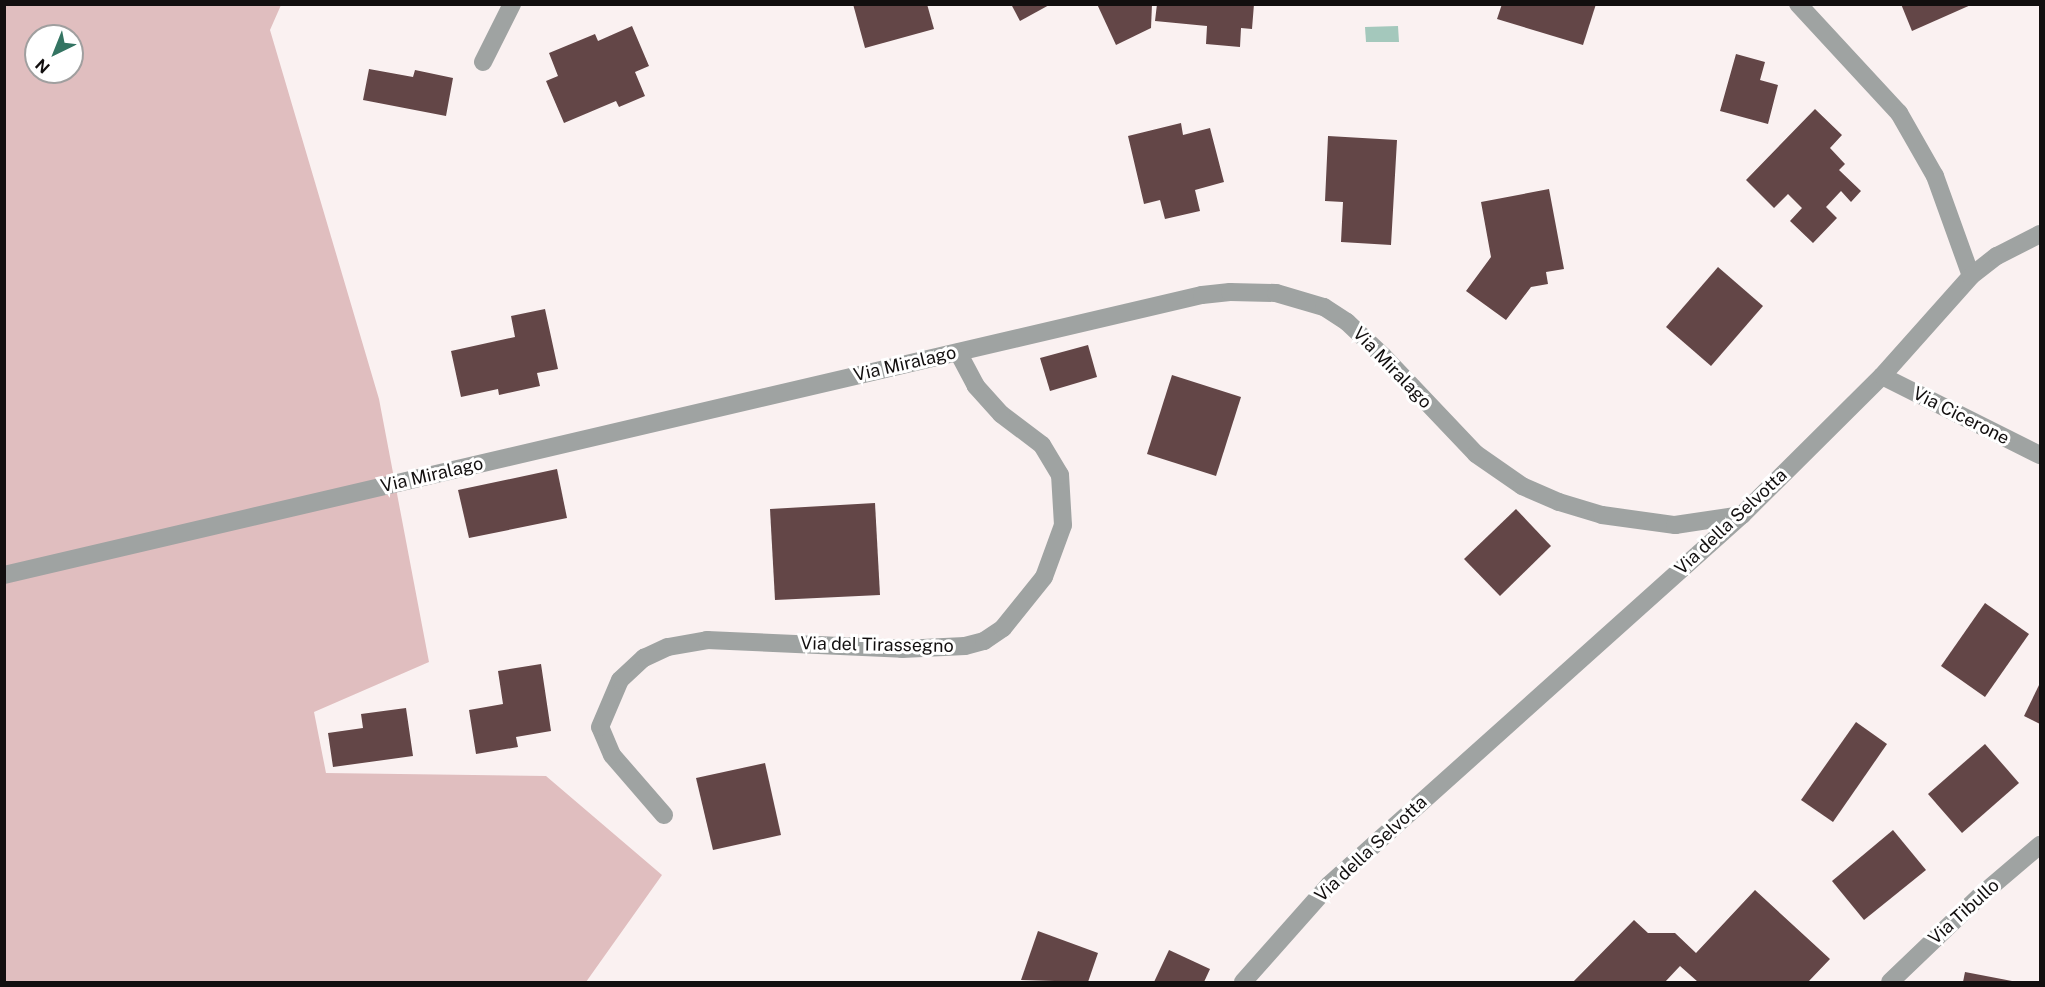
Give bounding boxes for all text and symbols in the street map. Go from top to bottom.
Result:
north arrow [24,24,84,84]
text: N [32,55,54,77]
street label: Via Miralago [1348,323,1436,413]
street label: Via Miralago [852,342,958,386]
street label: Via Cicerone [1909,382,2013,450]
street label: Via Miralago [379,453,485,497]
street label: Via della Selvotta [1670,464,1792,580]
street label: Via del Tirassegno [800,633,954,657]
street label: Via della Selvotta [1310,791,1432,907]
street label: Via Tibullo [1924,875,2004,949]

